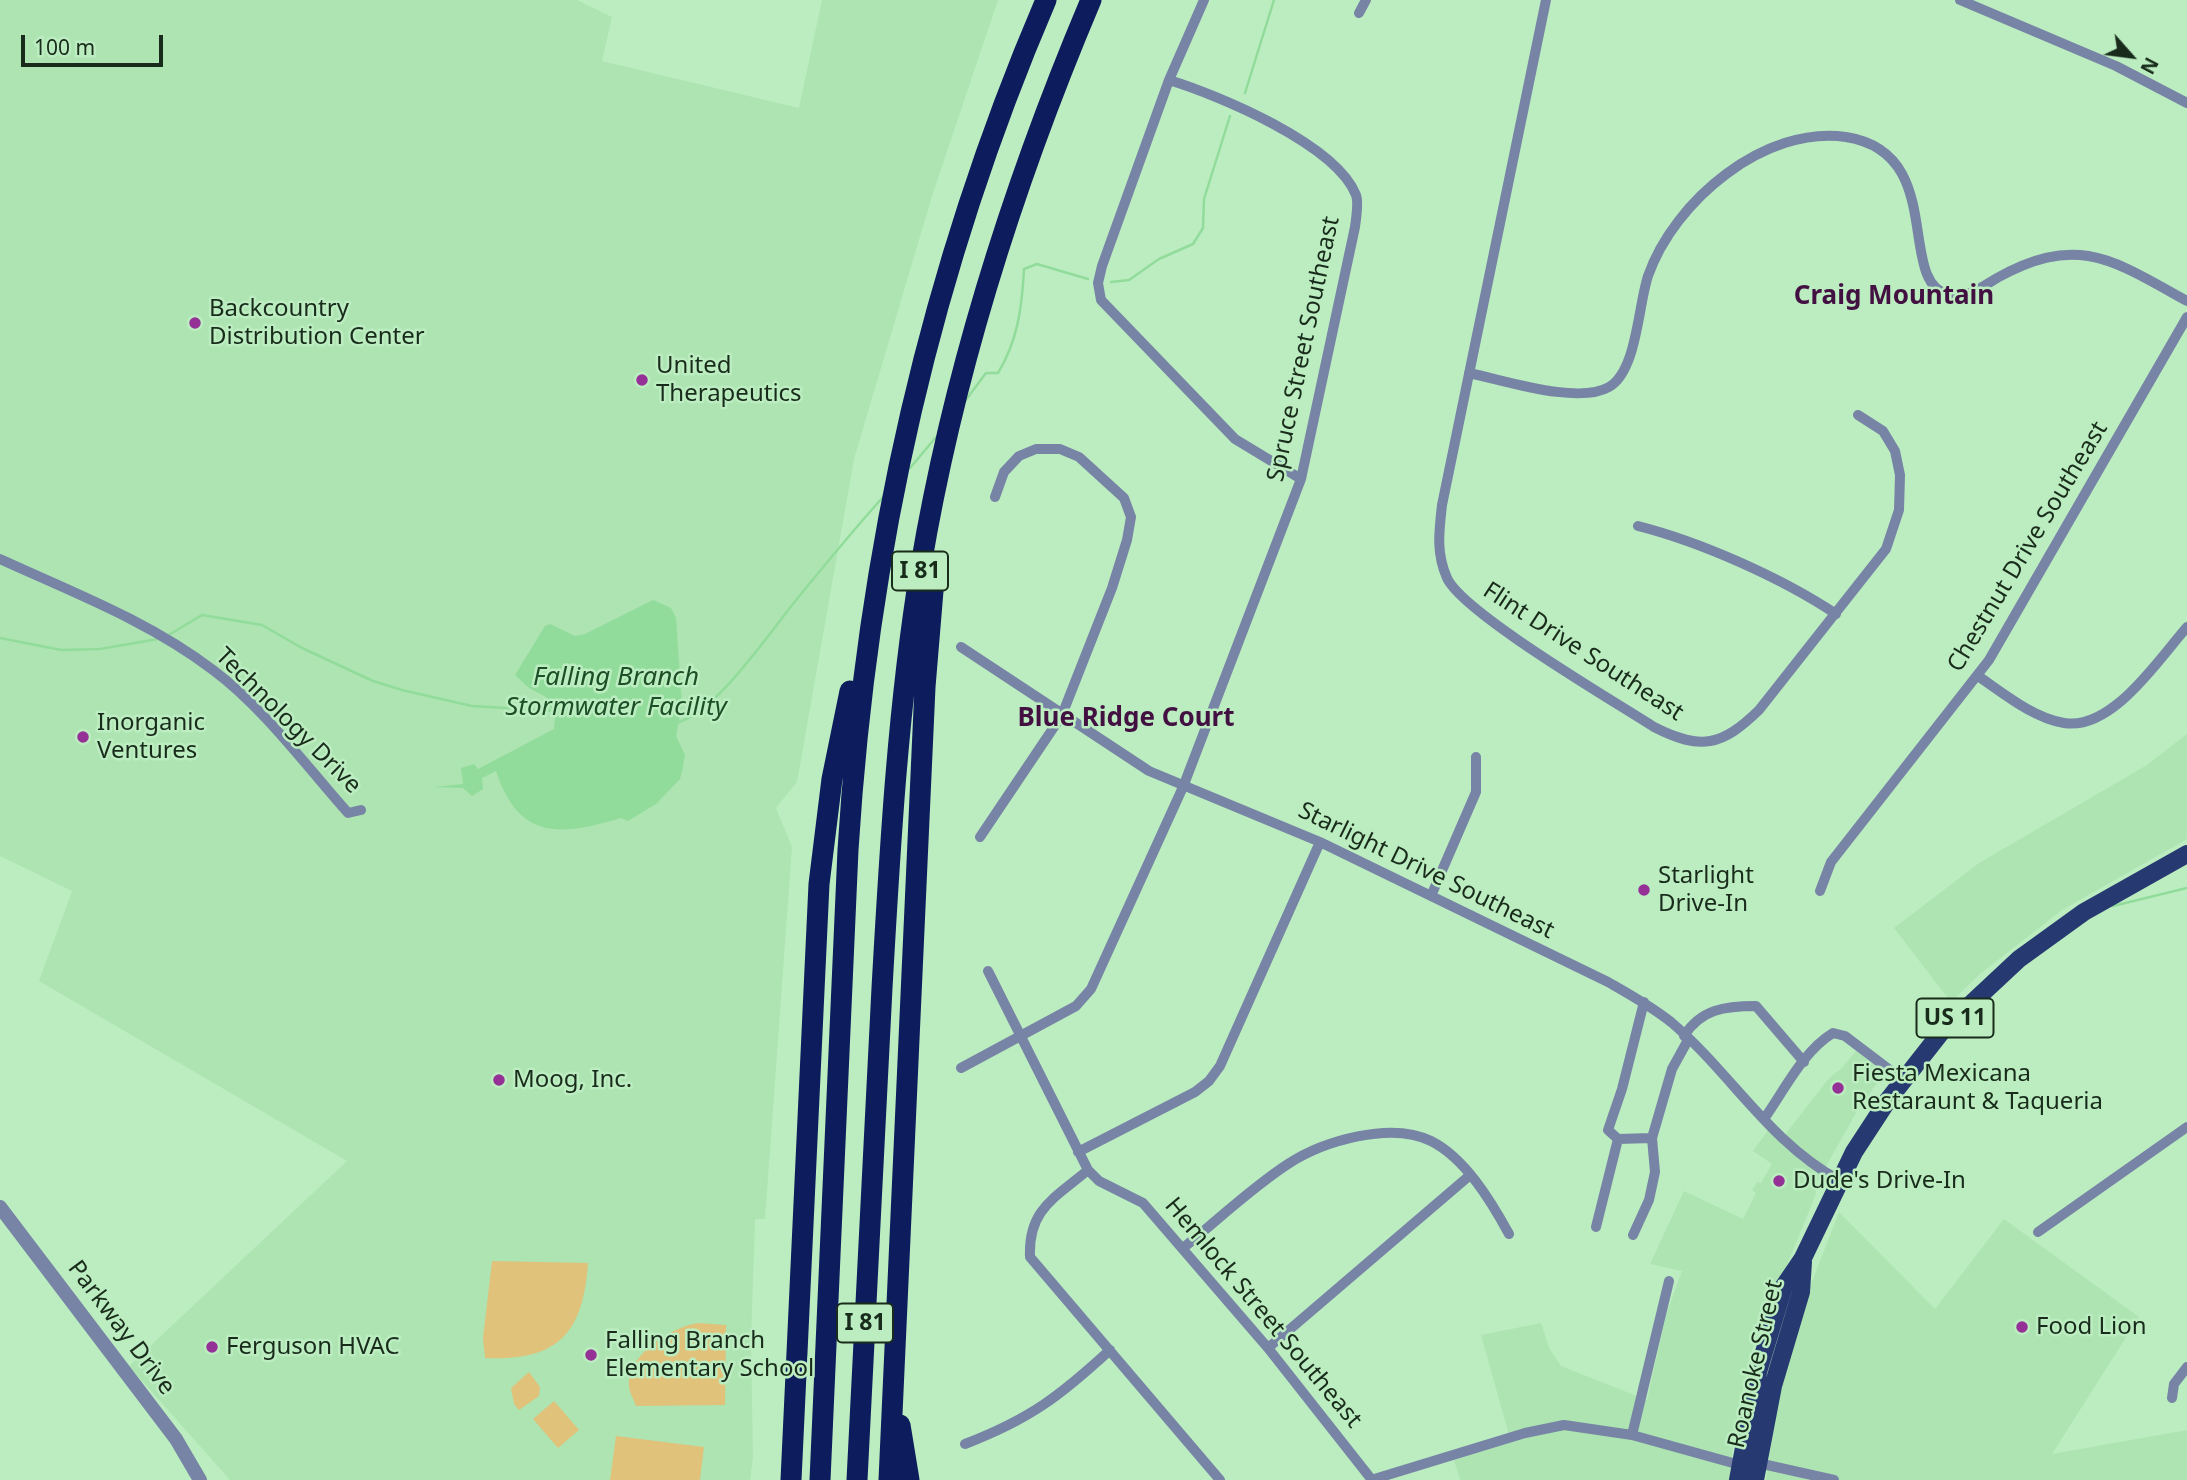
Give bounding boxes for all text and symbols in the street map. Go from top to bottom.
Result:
scale bar [24,21,166,65]
north arrow [2096,21,2166,91]
text: 100 m [34,33,95,61]
text: N [2134,53,2165,79]
street label: Spruce Street Southeast [1262,214,1346,484]
district label: Craig Mountain [1794,281,1994,313]
place label: Backcountry Distribution Center [209,295,425,351]
marker: Backcountry Distribution Center [187,315,203,331]
place label: United Therapeutics [656,352,802,408]
marker: United Therapeutics [634,372,650,388]
street label: Chestnut Drive Southeast [1942,417,2114,677]
road number: I 81 [892,552,948,590]
street label: Flint Drive Southeast [1477,576,1689,728]
street label: Technology Drive [209,642,367,800]
water label: Falling Branch Stormwater Facility [505,662,727,724]
district label: Blue Ridge Court [1018,703,1234,735]
place label: Inorganic Ventures [97,709,205,765]
marker: Inorganic Ventures [75,729,91,745]
street label: Starlight Drive Southeast [1293,796,1559,946]
place label: Starlight Drive-In [1658,862,1754,918]
marker: Starlight Drive-In [1636,882,1652,898]
road number: US 11 [1916,998,1994,1037]
place label: Fiesta Mexicana Restaraunt & Taqueria [1852,1060,2103,1116]
place label: Moog, Inc. [513,1066,632,1094]
marker: Moog, Inc. [491,1072,507,1088]
marker: Fiesta Mexicana Restaraunt & Taqueria [1830,1080,1846,1096]
place label: Dude's Drive-In [1793,1167,1966,1195]
marker: Dude's Drive-In [1771,1173,1787,1189]
street label: Hemlock Street Southeast [1158,1192,1368,1434]
street label: Parkway Drive [61,1255,181,1401]
street label: Roanoke Street [1723,1277,1789,1451]
road number: I 81 [837,1304,893,1342]
place label: Food Lion [2036,1313,2147,1341]
marker: Food Lion [2014,1319,2030,1335]
place label: Falling Branch Elementary School [605,1327,814,1383]
place label: Ferguson HVAC [226,1333,400,1361]
marker: Ferguson HVAC [204,1339,220,1355]
marker: Falling Branch Elementary School [583,1347,599,1363]

